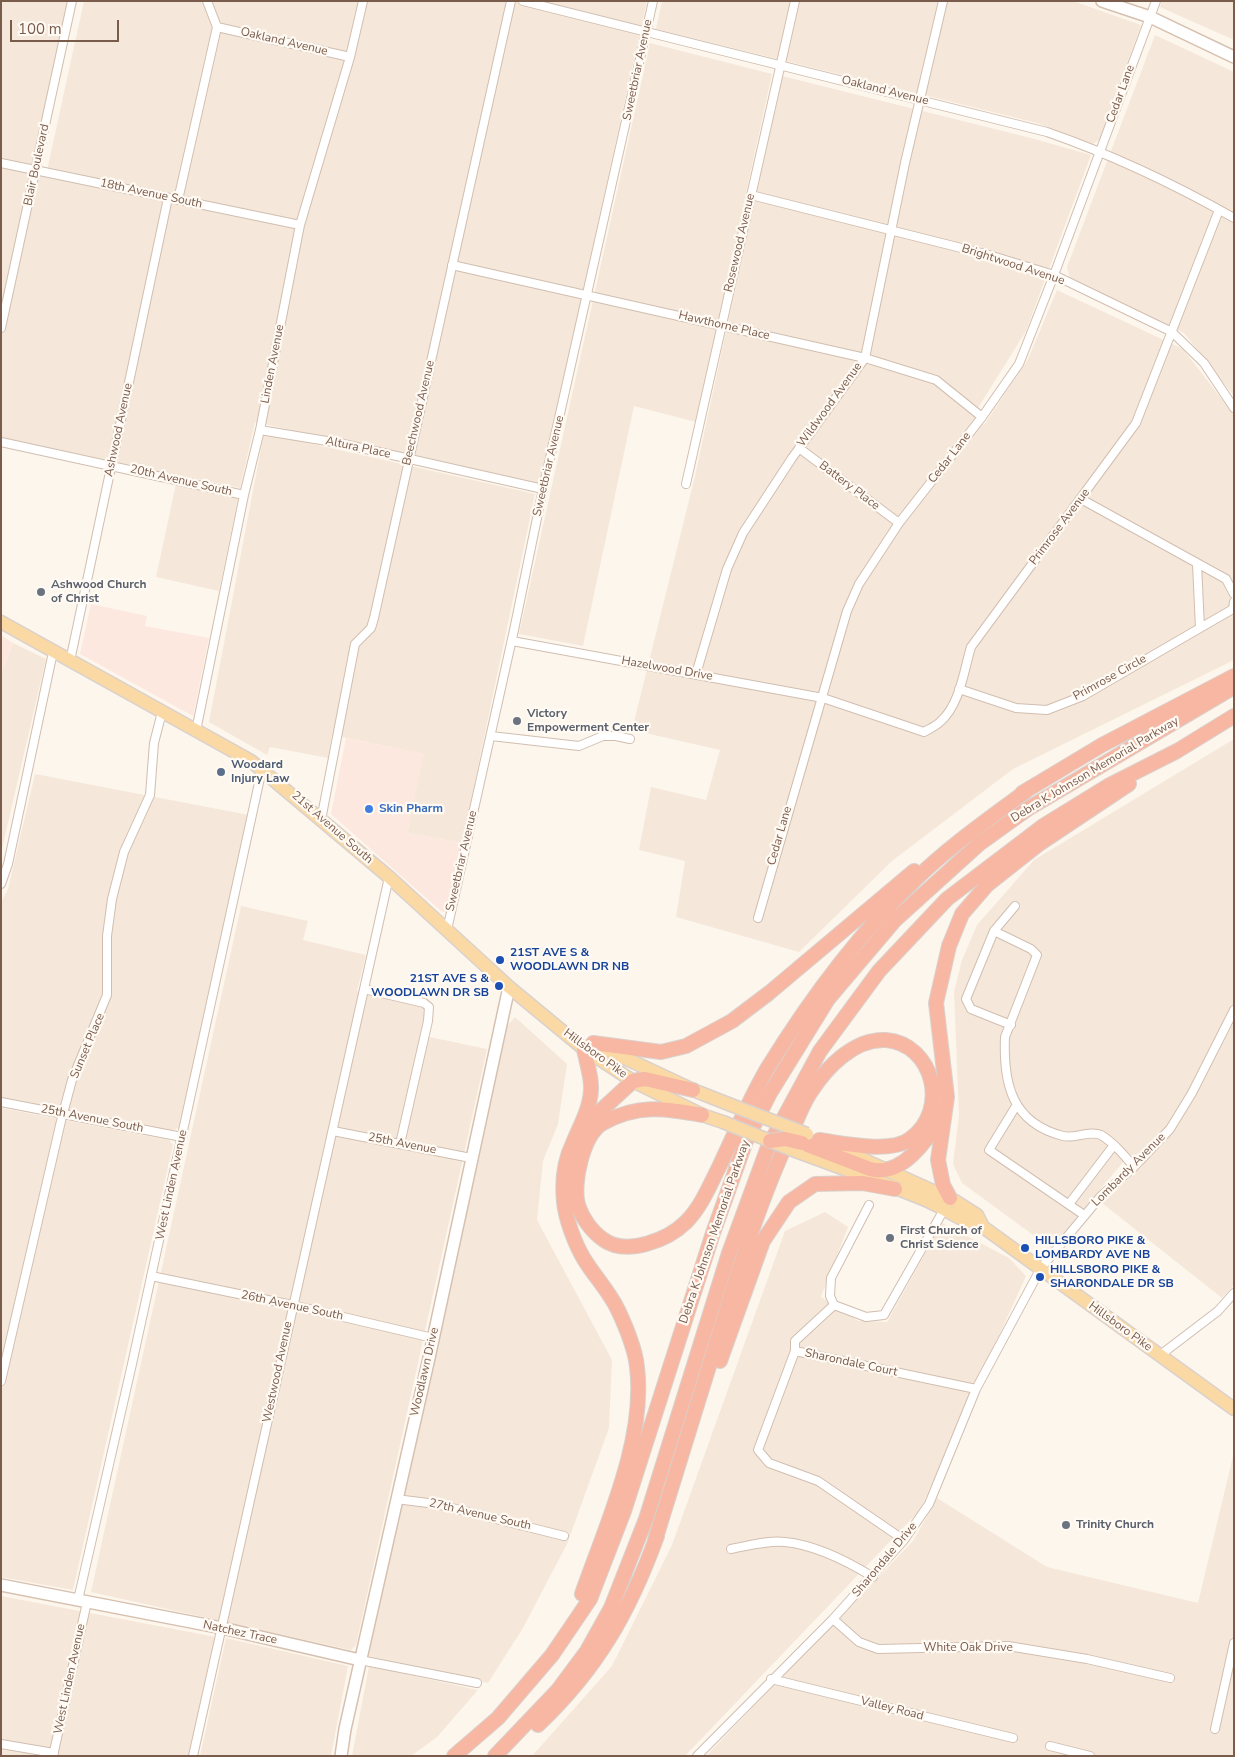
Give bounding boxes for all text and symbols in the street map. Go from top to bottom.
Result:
scale bar [12,10,121,42]
street label: Sweetbriar Avenue [620,18,656,122]
text: 100 m [18,19,62,39]
street label: Oakland Avenue [239,25,329,59]
street label: Cedar Lane [1104,63,1138,125]
street label: Oakland Avenue [840,73,930,109]
street label: Blair Boulevard [21,123,53,207]
street label: 18th Avenue South [99,176,203,212]
street label: Rosewood Avenue [722,192,758,294]
street label: Brightwood Avenue [960,242,1066,288]
street label: Hawthorne Place [677,308,771,344]
street label: Linden Avenue [258,323,288,405]
street label: Beechwood Avenue [400,359,438,467]
street label: Wildwood Avenue [795,360,865,450]
street label: Ashwood Avenue [102,382,136,478]
street label: Sweetbriar Avenue [530,414,568,518]
street label: Cedar Lane [926,430,974,486]
street label: Altura Place [324,434,392,462]
street label: Battery Place [816,459,882,513]
street label: 20th Avenue South [129,462,233,500]
street label: Primrose Avenue [1027,486,1093,568]
place label: Ashwood Church of Christ [51,578,146,606]
marker: Ashwood Church of Christ [35,586,47,598]
street label: Primrose Circle [1071,652,1149,704]
street label: Hazelwood Drive [620,654,714,684]
place label: Victory Empowerment Center [527,707,649,735]
street label: Debra K Johnson Memorial Parkway [1009,714,1181,826]
marker: Victory Empowerment Center [511,715,523,727]
place label: Woodard Injury Law [231,758,290,786]
marker: Woodard Injury Law [215,766,227,778]
street label: 21st Avenue South [288,789,376,867]
place label: Skin Pharm [379,802,443,816]
marker: Skin Pharm [363,803,375,815]
street label: Cedar Lane [765,805,795,867]
street label: Sweetbriar Avenue [443,809,481,913]
place label: 21ST AVE S & WOODLAWN DR NB [510,946,629,974]
marker: 21ST AVE S & WOODLAWN DR NB [494,954,506,966]
place label: 21ST AVE S & WOODLAWN DR SB [371,972,489,1000]
marker: 21ST AVE S & WOODLAWN DR SB [493,980,505,992]
street label: Sunset Place [68,1011,108,1081]
street label: Hillsboro Pike [560,1026,630,1082]
street label: 25th Avenue South [39,1102,145,1136]
street label: West Linden Avenue [153,1129,191,1241]
street label: 25th Avenue [367,1130,437,1158]
street label: Lombardy Avenue [1089,1130,1169,1210]
street label: Debra K Johnson Memorial Parkway [677,1138,753,1326]
place label: First Church of Christ Science [900,1224,982,1252]
marker: First Church of Christ Science [884,1232,896,1244]
place label: HILLSBORO PIKE & LOMBARDY AVE NB [1035,1234,1150,1262]
marker: HILLSBORO PIKE & LOMBARDY AVE NB [1019,1242,1031,1254]
place label: HILLSBORO PIKE & SHARONDALE DR SB [1050,1263,1174,1291]
marker: HILLSBORO PIKE & SHARONDALE DR SB [1034,1271,1046,1283]
street label: 26th Avenue South [240,1288,344,1324]
street label: Hillsboro Pike [1085,1299,1155,1355]
street label: Westwood Avenue [260,1320,296,1424]
street label: Woodlawn Drive [408,1326,442,1418]
street label: Sharondale Court [803,1346,899,1380]
street label: 27th Avenue South [428,1496,532,1534]
place label: Trinity Church [1076,1518,1154,1532]
marker: Trinity Church [1060,1519,1072,1531]
street label: Sharondale Drive [850,1520,920,1600]
street label: Natchez Trace [202,1618,278,1648]
street label: West Linden Avenue [51,1623,89,1735]
street label: White Oak Drive [923,1641,1013,1655]
street label: Valley Road [859,1694,925,1724]

